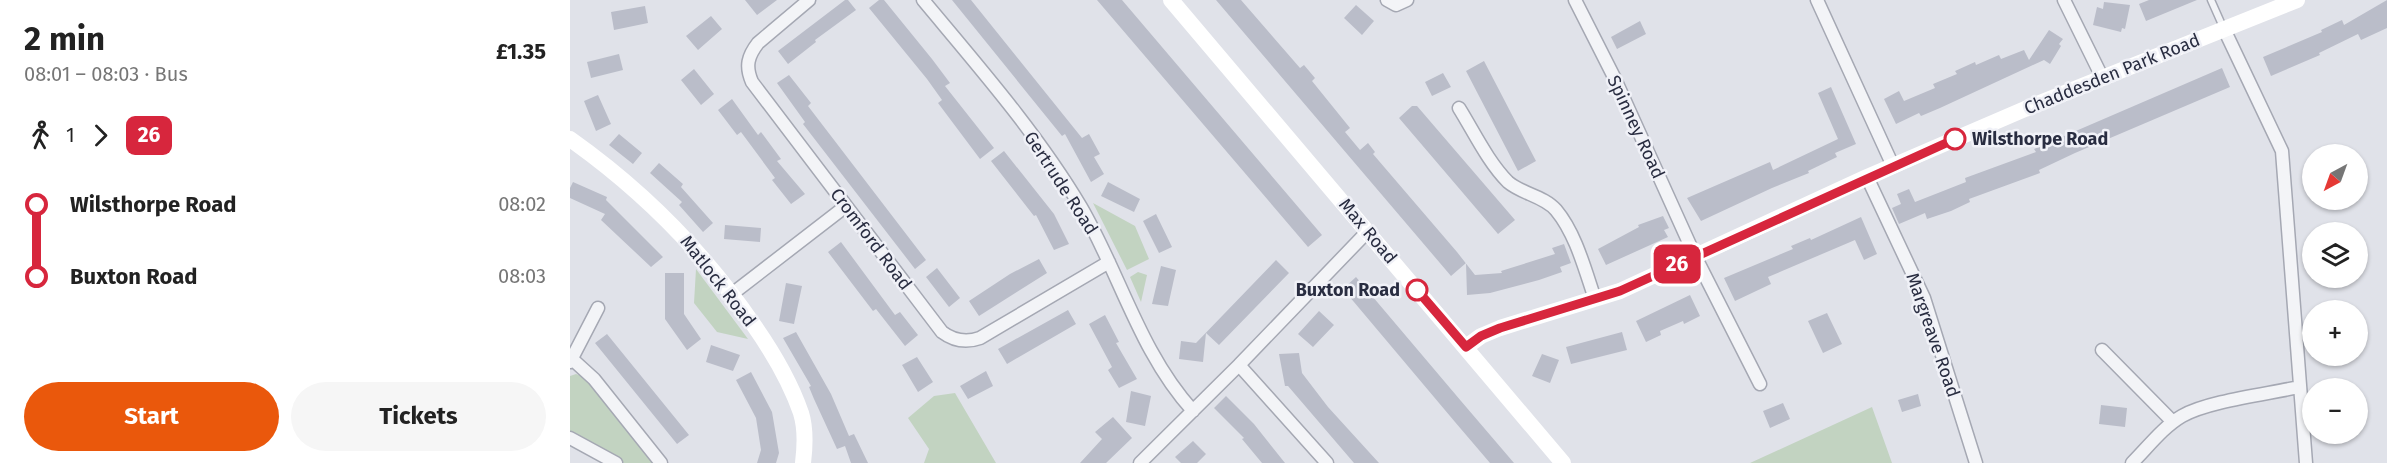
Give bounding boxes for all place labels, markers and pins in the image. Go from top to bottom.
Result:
marker: Wilsthorpe Road [1944,128,1966,150]
place label: Wilsthorpe Road [1972,128,2108,150]
place label: Buxton Road [1296,279,1400,301]
marker: Buxton Road [1406,279,1428,301]

